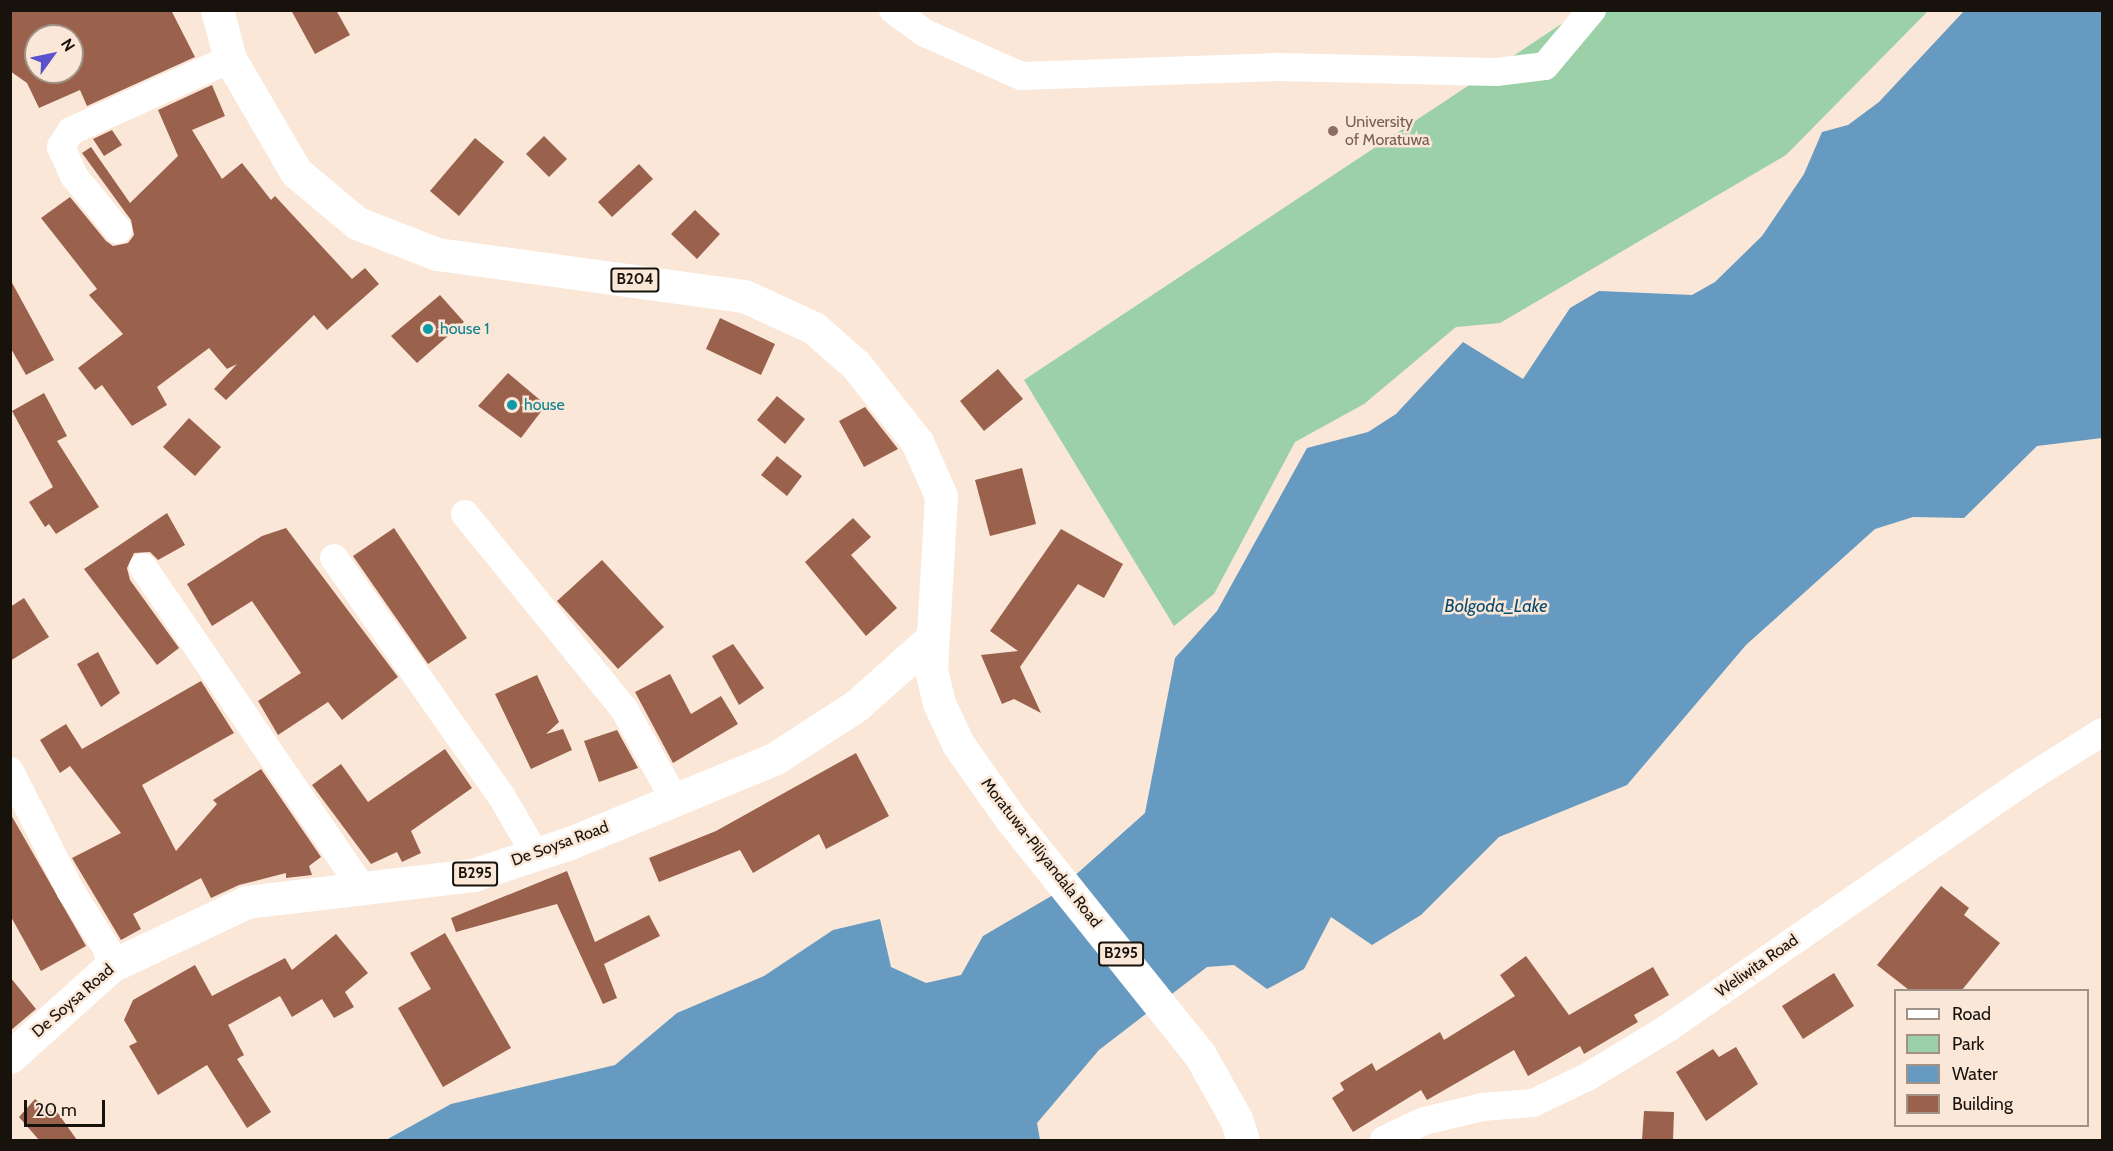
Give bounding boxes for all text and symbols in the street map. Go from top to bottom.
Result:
north arrow [24,24,84,84]
text: N [57,35,79,55]
place label: University of Moratuwa [1345,112,1430,150]
marker: University of Moratuwa [1326,124,1340,138]
road number: B204 [610,268,660,292]
place label: house 1 [440,319,489,339]
marker: house 1 [421,322,435,336]
place label: house [524,395,565,415]
marker: house [505,398,519,412]
water label: Bolgoda_Lake [1444,595,1548,617]
street label: Moratuwa-Piliyandala Road [977,774,1105,932]
street label: De Soysa Road [509,818,611,870]
road number: B295 [451,862,499,886]
street label: Weliwita Road [1712,931,1802,1001]
road number: B295 [1097,942,1145,966]
street label: De Soysa Road [28,960,118,1042]
legend [1894,989,2089,1127]
text: Road [1952,1003,1991,1025]
text: Park [1952,1033,1984,1055]
text: Water [1952,1063,1998,1085]
scale bar [27,1088,108,1126]
text: Building [1952,1093,2013,1115]
text: 20 m [35,1099,77,1121]

